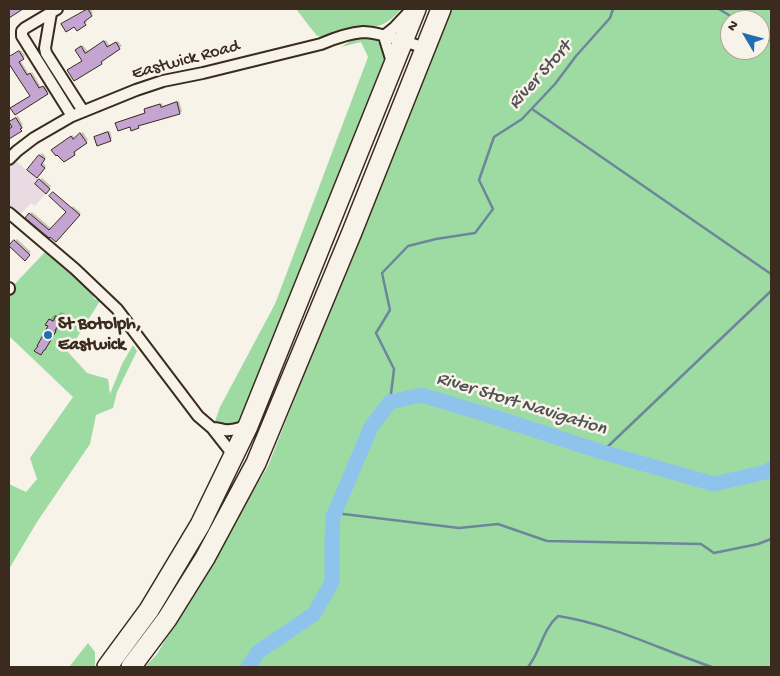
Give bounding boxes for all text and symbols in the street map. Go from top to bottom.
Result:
north arrow [720,10,770,60]
text: N [724,18,743,35]
street label: Eastwick Road [130,36,242,86]
water label: River Stort [504,37,578,115]
place label: St Botolph, Eastwick [58,314,141,356]
marker: St Botolph, Eastwick [42,329,54,341]
water label: River Stort Navigation [433,368,609,442]

